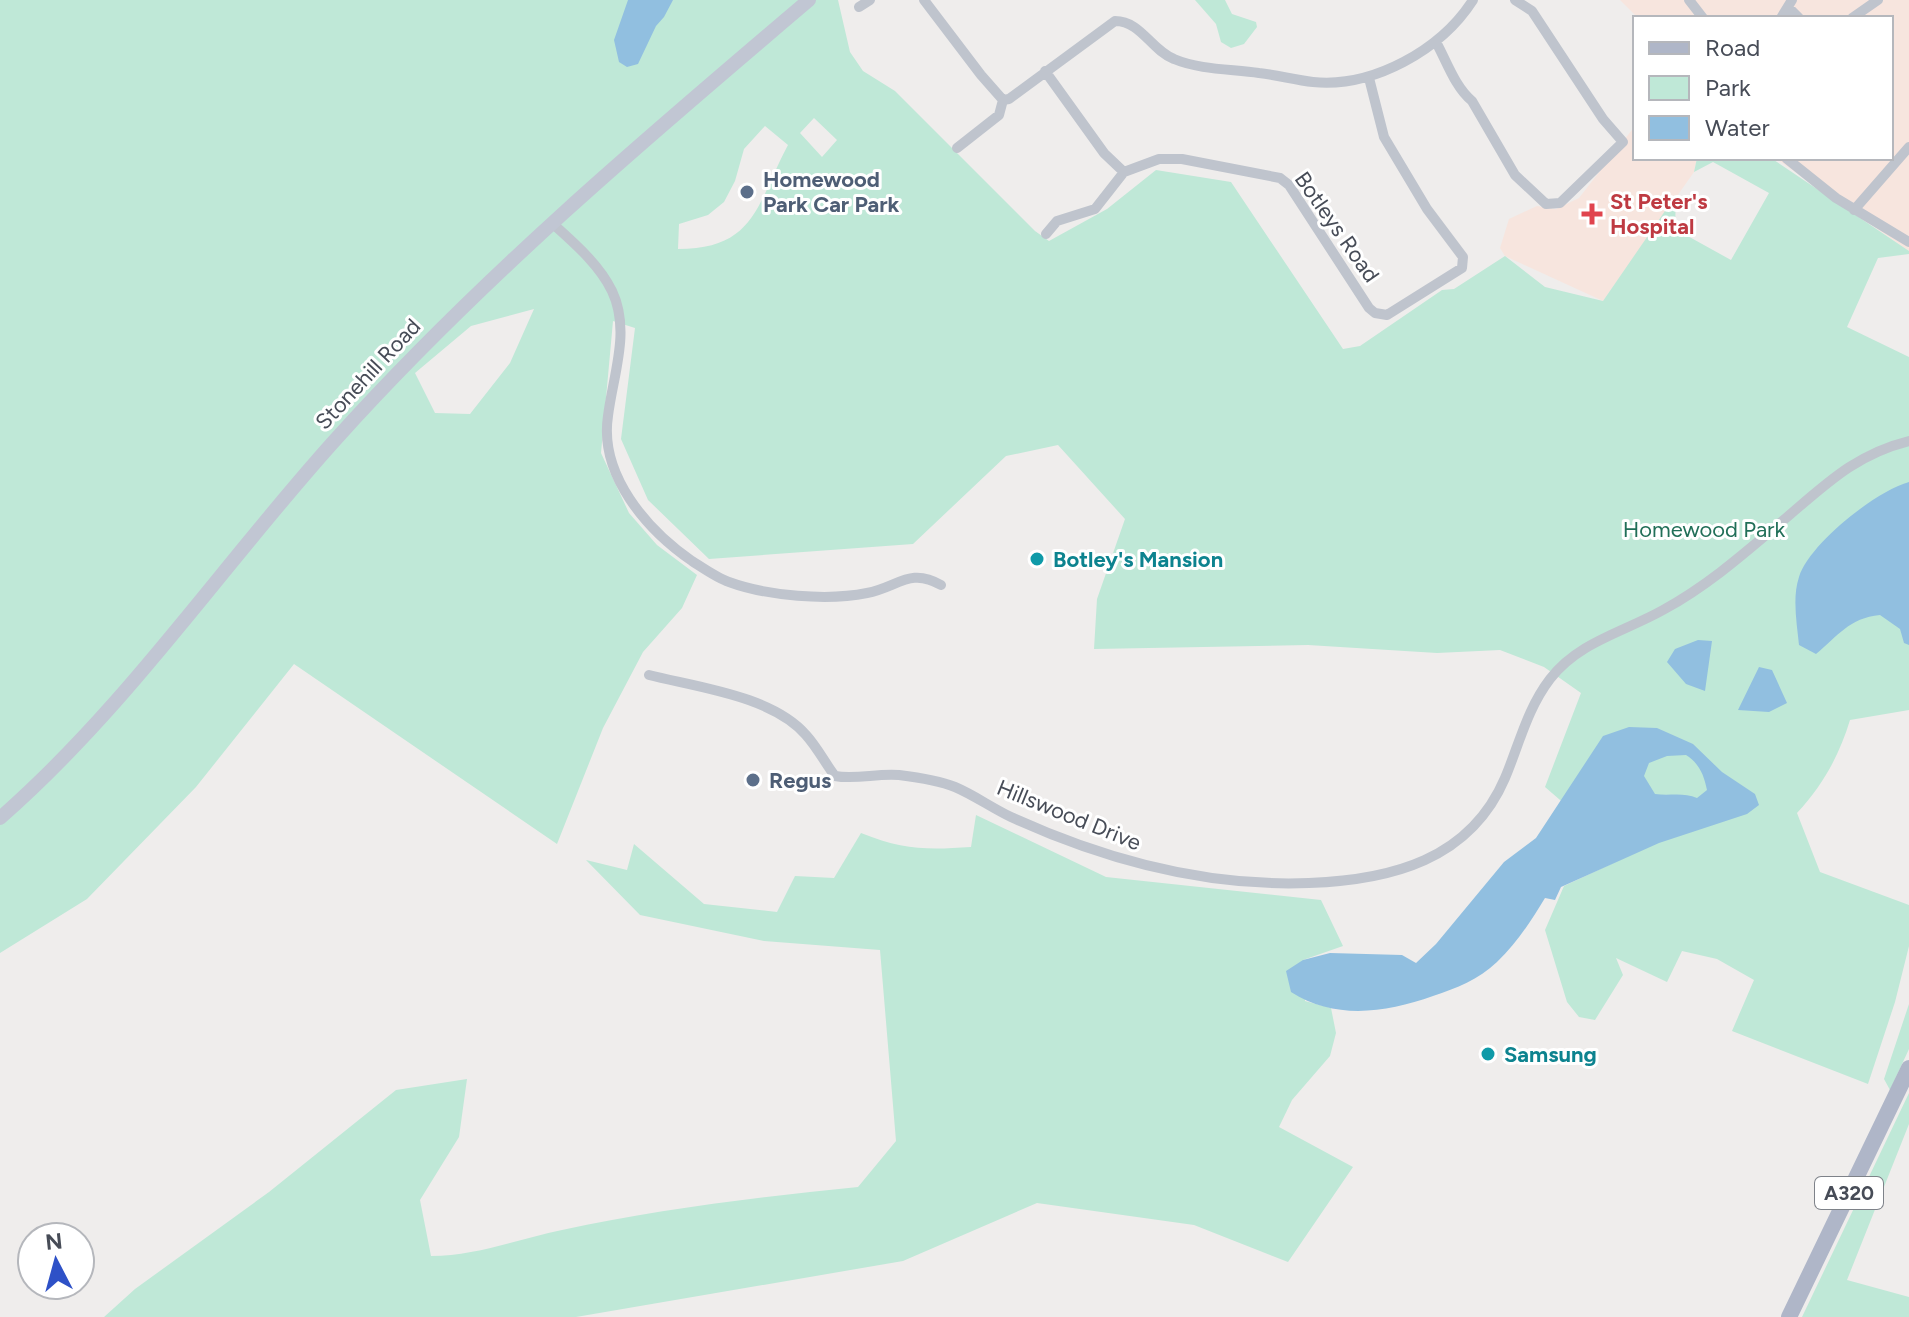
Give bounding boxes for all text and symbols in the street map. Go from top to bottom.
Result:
legend [1633,16,1893,160]
text: Road [1705,33,1760,62]
text: Park [1705,73,1751,102]
text: Water [1705,113,1770,142]
place label: Homewood Park Car Park [763,166,900,218]
street label: Botleys Road [1289,166,1385,288]
marker: Homewood Park Car Park [738,183,756,201]
place label: St Peter's Hospital [1610,188,1707,240]
marker: St Peter's Hospital [1581,203,1603,225]
street label: Stonehill Road [310,313,426,435]
park label: Homewood Park [1623,516,1786,543]
place label: Botley's Mansion [1053,546,1223,573]
marker: Botley's Mansion [1028,550,1046,568]
place label: Regus [769,767,831,794]
marker: Regus [744,771,762,789]
street label: Hillswood Drive [993,774,1145,856]
place label: Samsung [1504,1041,1597,1068]
marker: Samsung [1479,1045,1497,1063]
road number: A320 [1815,1177,1883,1209]
north arrow [16,1221,96,1301]
text: N [44,1227,64,1256]

